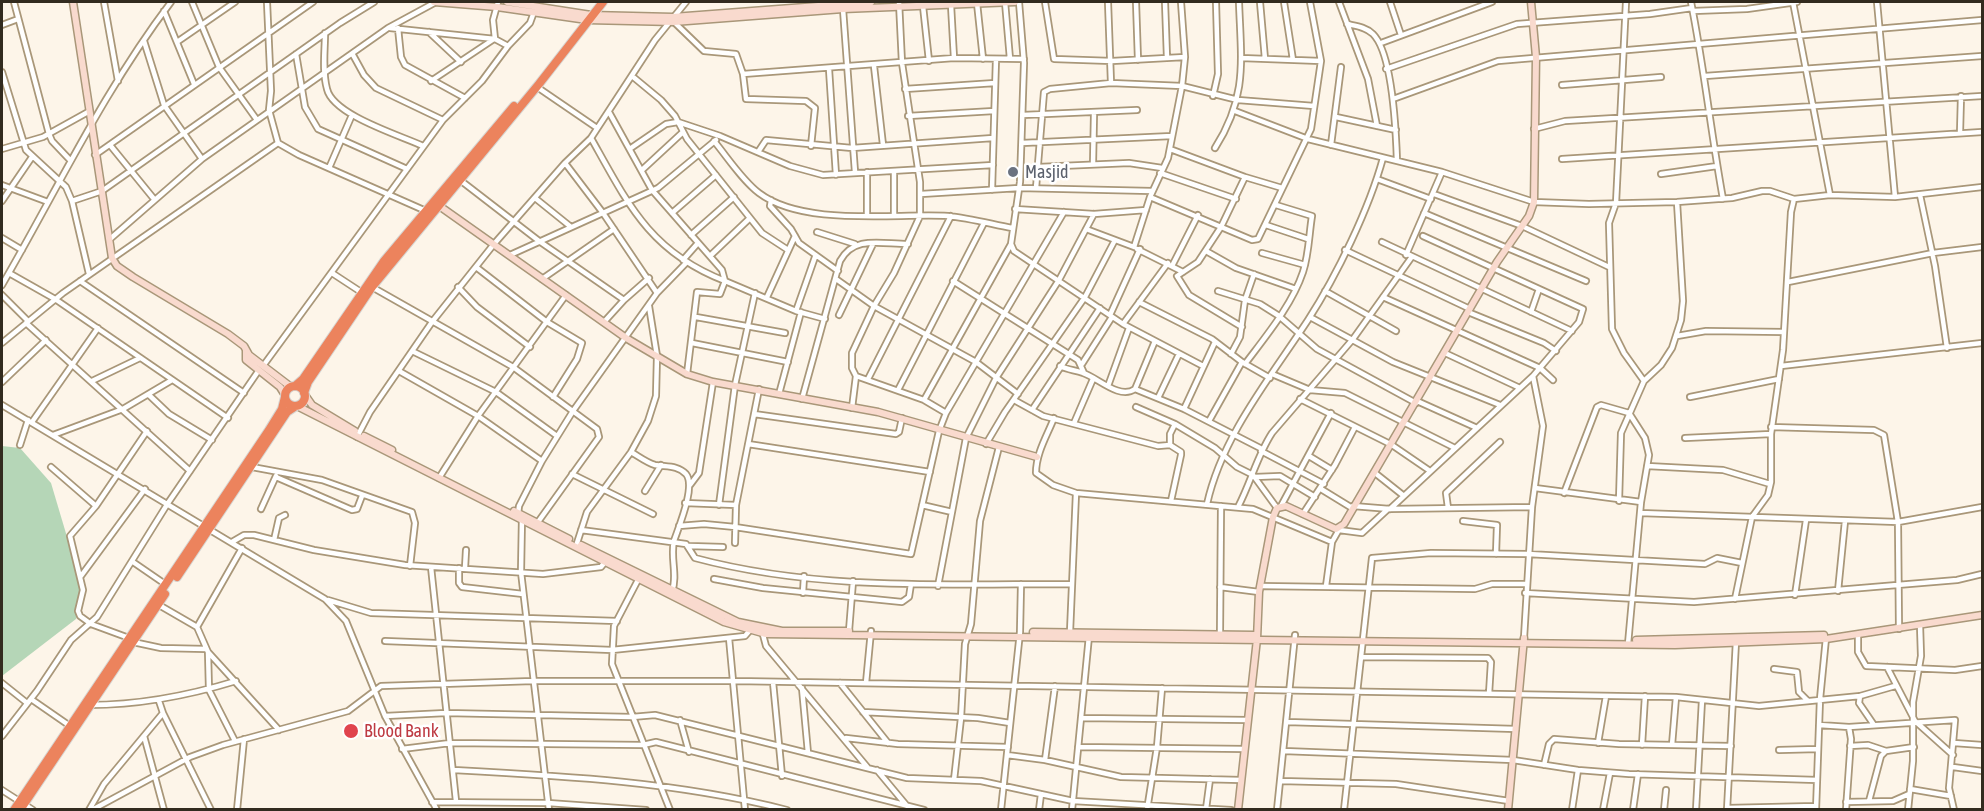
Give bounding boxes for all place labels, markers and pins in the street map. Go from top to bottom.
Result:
place label: Masjid [1025,161,1069,183]
marker: Masjid [1006,165,1020,179]
place label: Blood Bank [364,720,439,742]
marker: Blood Bank [342,722,360,740]

